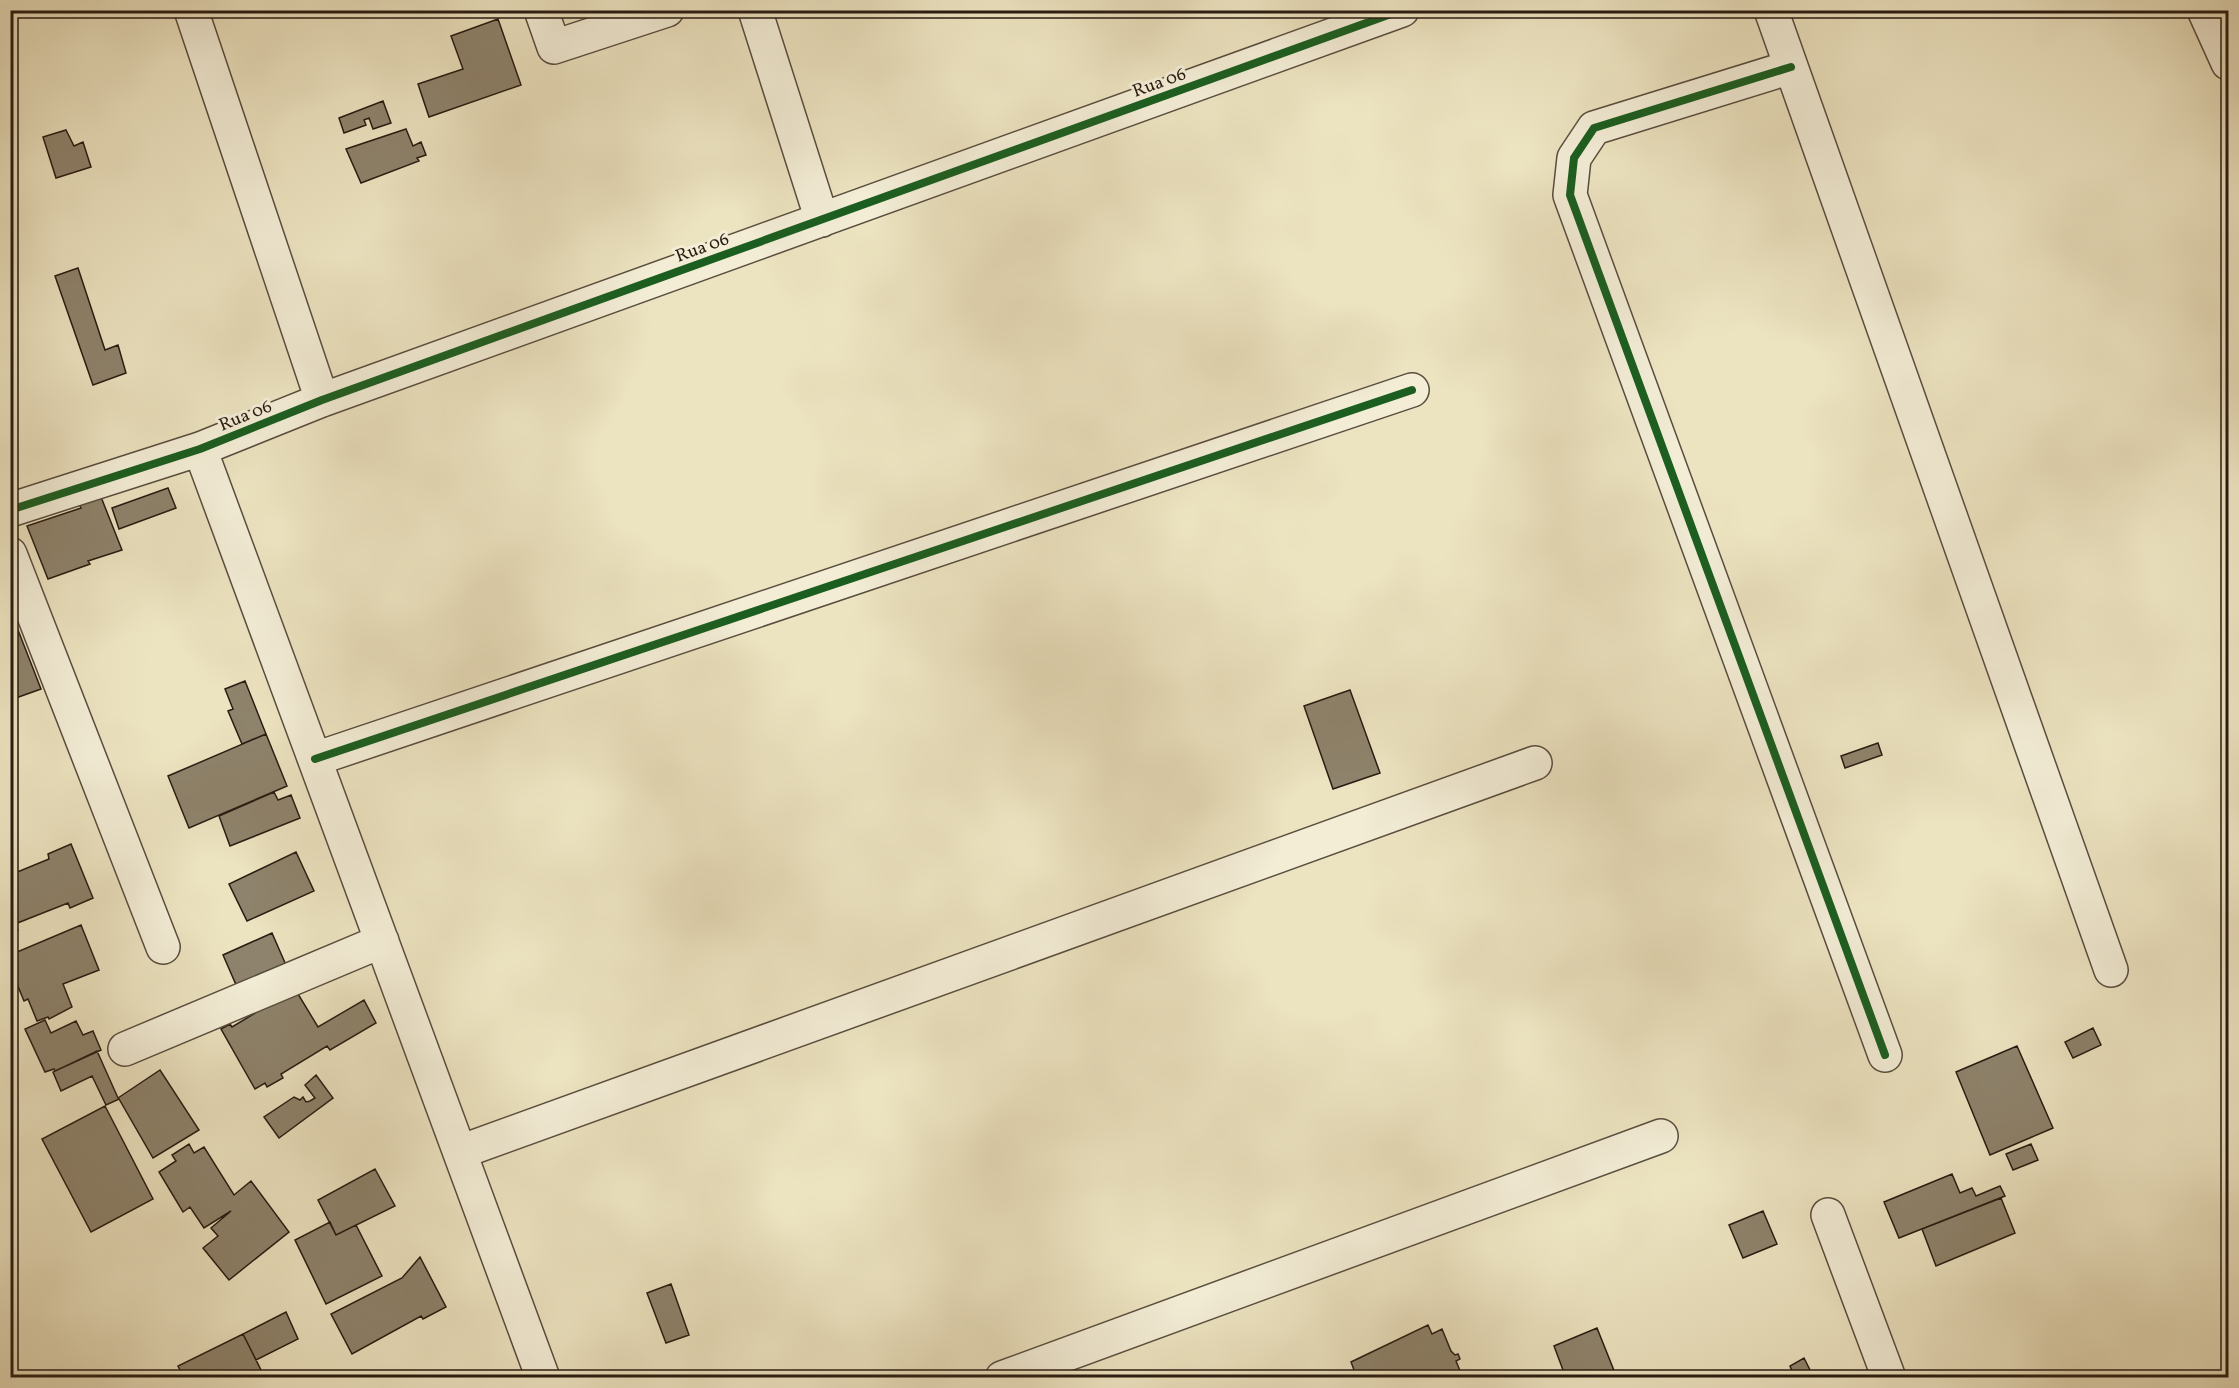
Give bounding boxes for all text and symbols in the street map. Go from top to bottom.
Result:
street label: Rua 06 [1129,62,1190,105]
street label: Rua 06 [672,227,733,270]
street label: Rua 06 [215,394,276,438]

